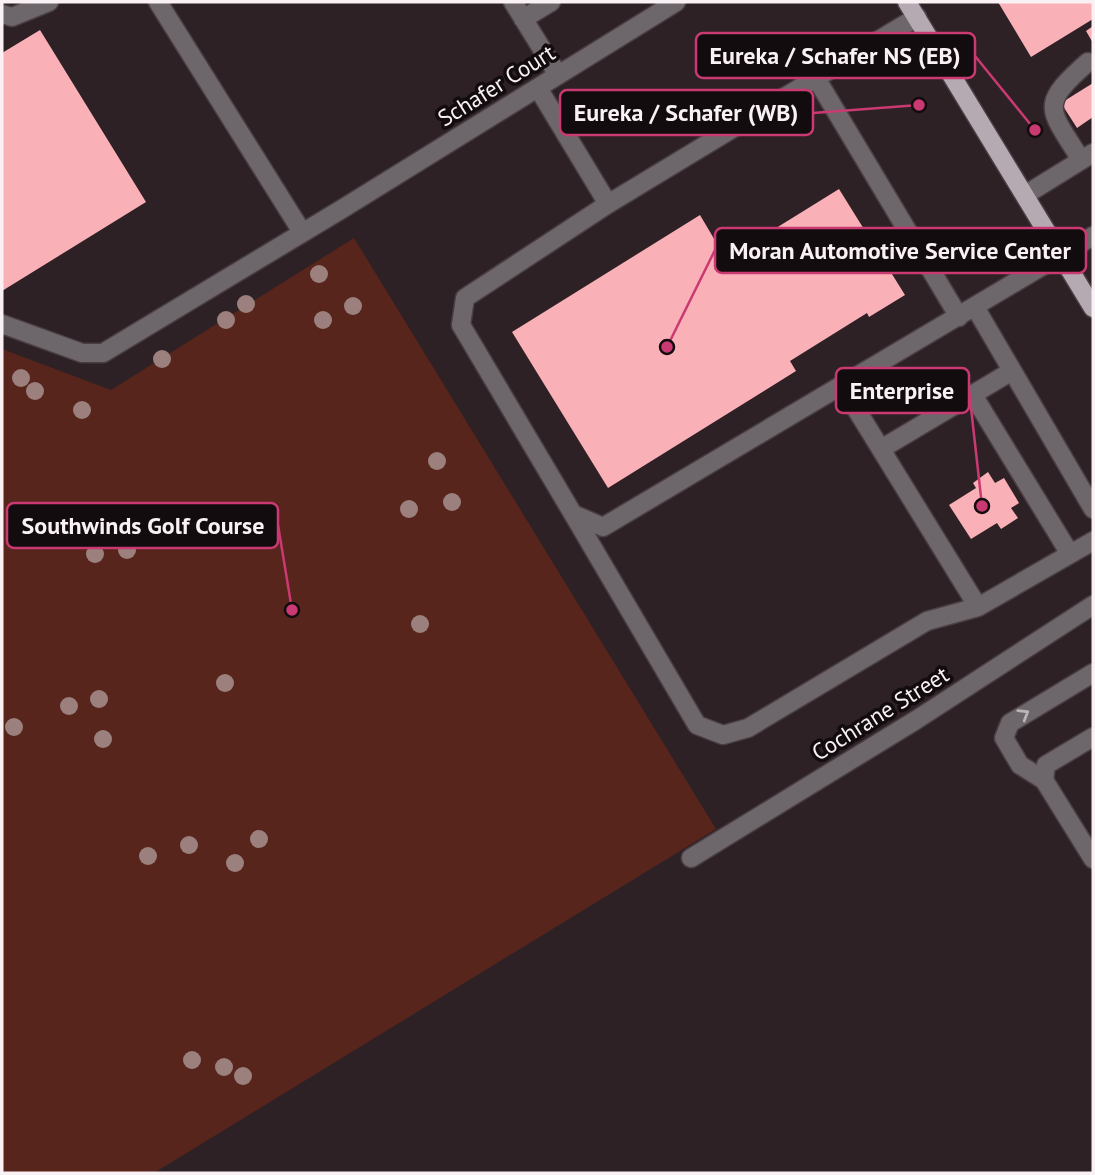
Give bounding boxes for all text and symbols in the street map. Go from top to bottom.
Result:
callout: Eureka / Schafer NS (EB) [696,33,975,78]
street label: Schafer Court [432,37,560,132]
text: Eureka / Schafer NS (EB) [709,40,961,71]
callout: Eureka / Schafer (WB) [560,90,813,135]
text: Eureka / Schafer (WB) [574,97,798,128]
callout: Moran Automotive Service Center [715,228,1086,273]
text: Moran Automotive Service Center [729,235,1071,266]
callout: Enterprise [836,368,969,413]
text: Enterprise [850,375,954,406]
callout: Southwinds Golf Course [7,503,278,548]
text: Southwinds Golf Course [22,510,264,541]
street label: Cochrane Street [806,659,954,767]
one-way arrow [1016,710,1029,723]

